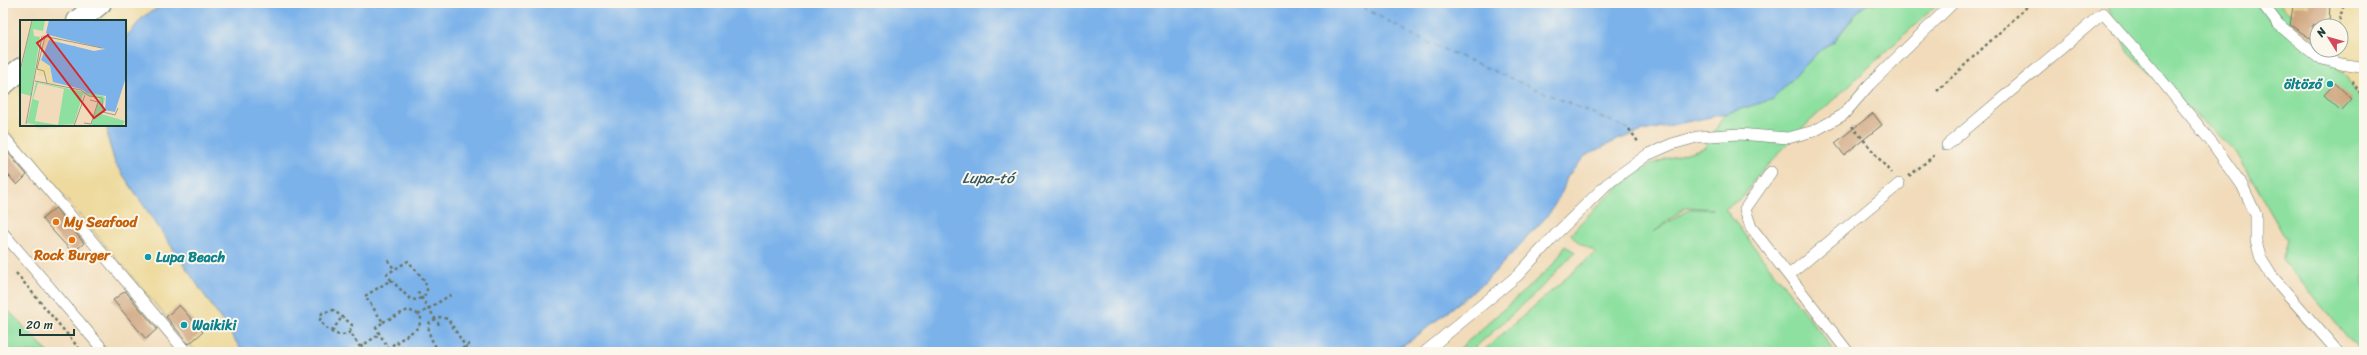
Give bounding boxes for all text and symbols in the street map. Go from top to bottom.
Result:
north arrow [2309,18,2349,58]
inset map [20,20,126,126]
text: N [2311,23,2332,42]
place label: öltöző [2284,72,2324,97]
marker: öltöző [2325,79,2335,89]
water label: Lupa-tó [962,165,1017,191]
place label: My Seafood [63,210,138,235]
marker: My Seafood [51,217,61,227]
marker: Rock Burger [67,235,77,245]
place label: Rock Burger [33,243,111,268]
place label: Lupa Beach [156,245,226,270]
marker: Lupa Beach [143,252,153,262]
scale bar [20,311,74,337]
place label: Waikiki [192,313,237,338]
text: 20 m [26,314,53,336]
marker: Waikiki [179,320,189,330]

